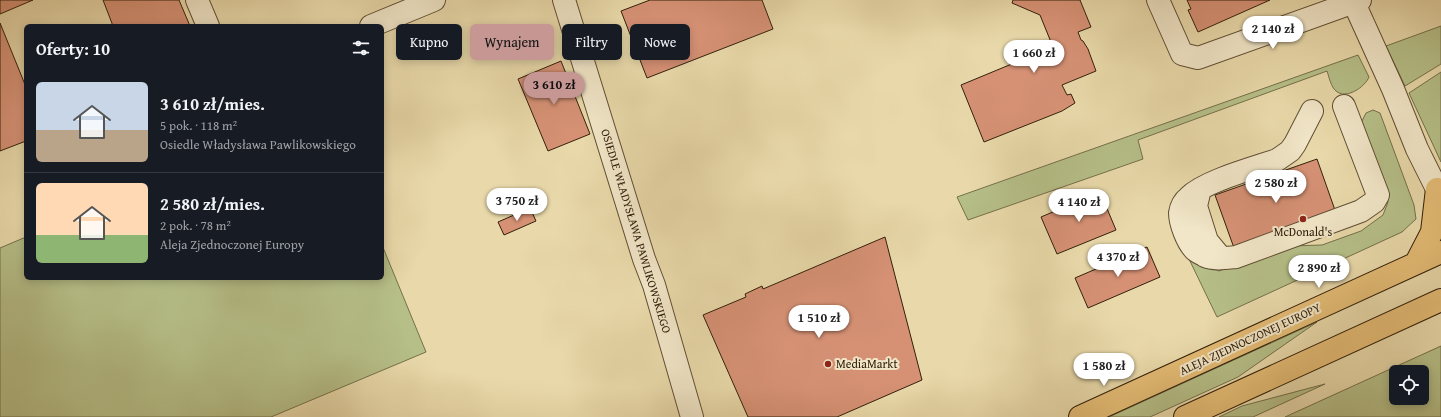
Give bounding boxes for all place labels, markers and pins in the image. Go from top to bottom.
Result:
pin: 2 140 zł [1232,16,1314,50]
pin: 1 660 zł [993,40,1075,74]
pin: 3 610 zł [513,72,595,106]
pin: 2 580 zł [1235,170,1317,204]
pin: 3 750 zł [476,188,558,222]
pin: 4 140 zł [1038,189,1120,223]
marker: McDonald's [1298,214,1308,224]
place label: McDonald's [1274,223,1333,240]
pin: 4 370 zł [1077,244,1159,278]
pin: 2 890 zł [1278,255,1360,289]
pin: 1 510 zł [778,305,860,339]
pin: 1 580 zł [1063,353,1145,387]
place label: MediaMarkt [836,355,898,372]
marker: MediaMarkt [823,359,833,369]

